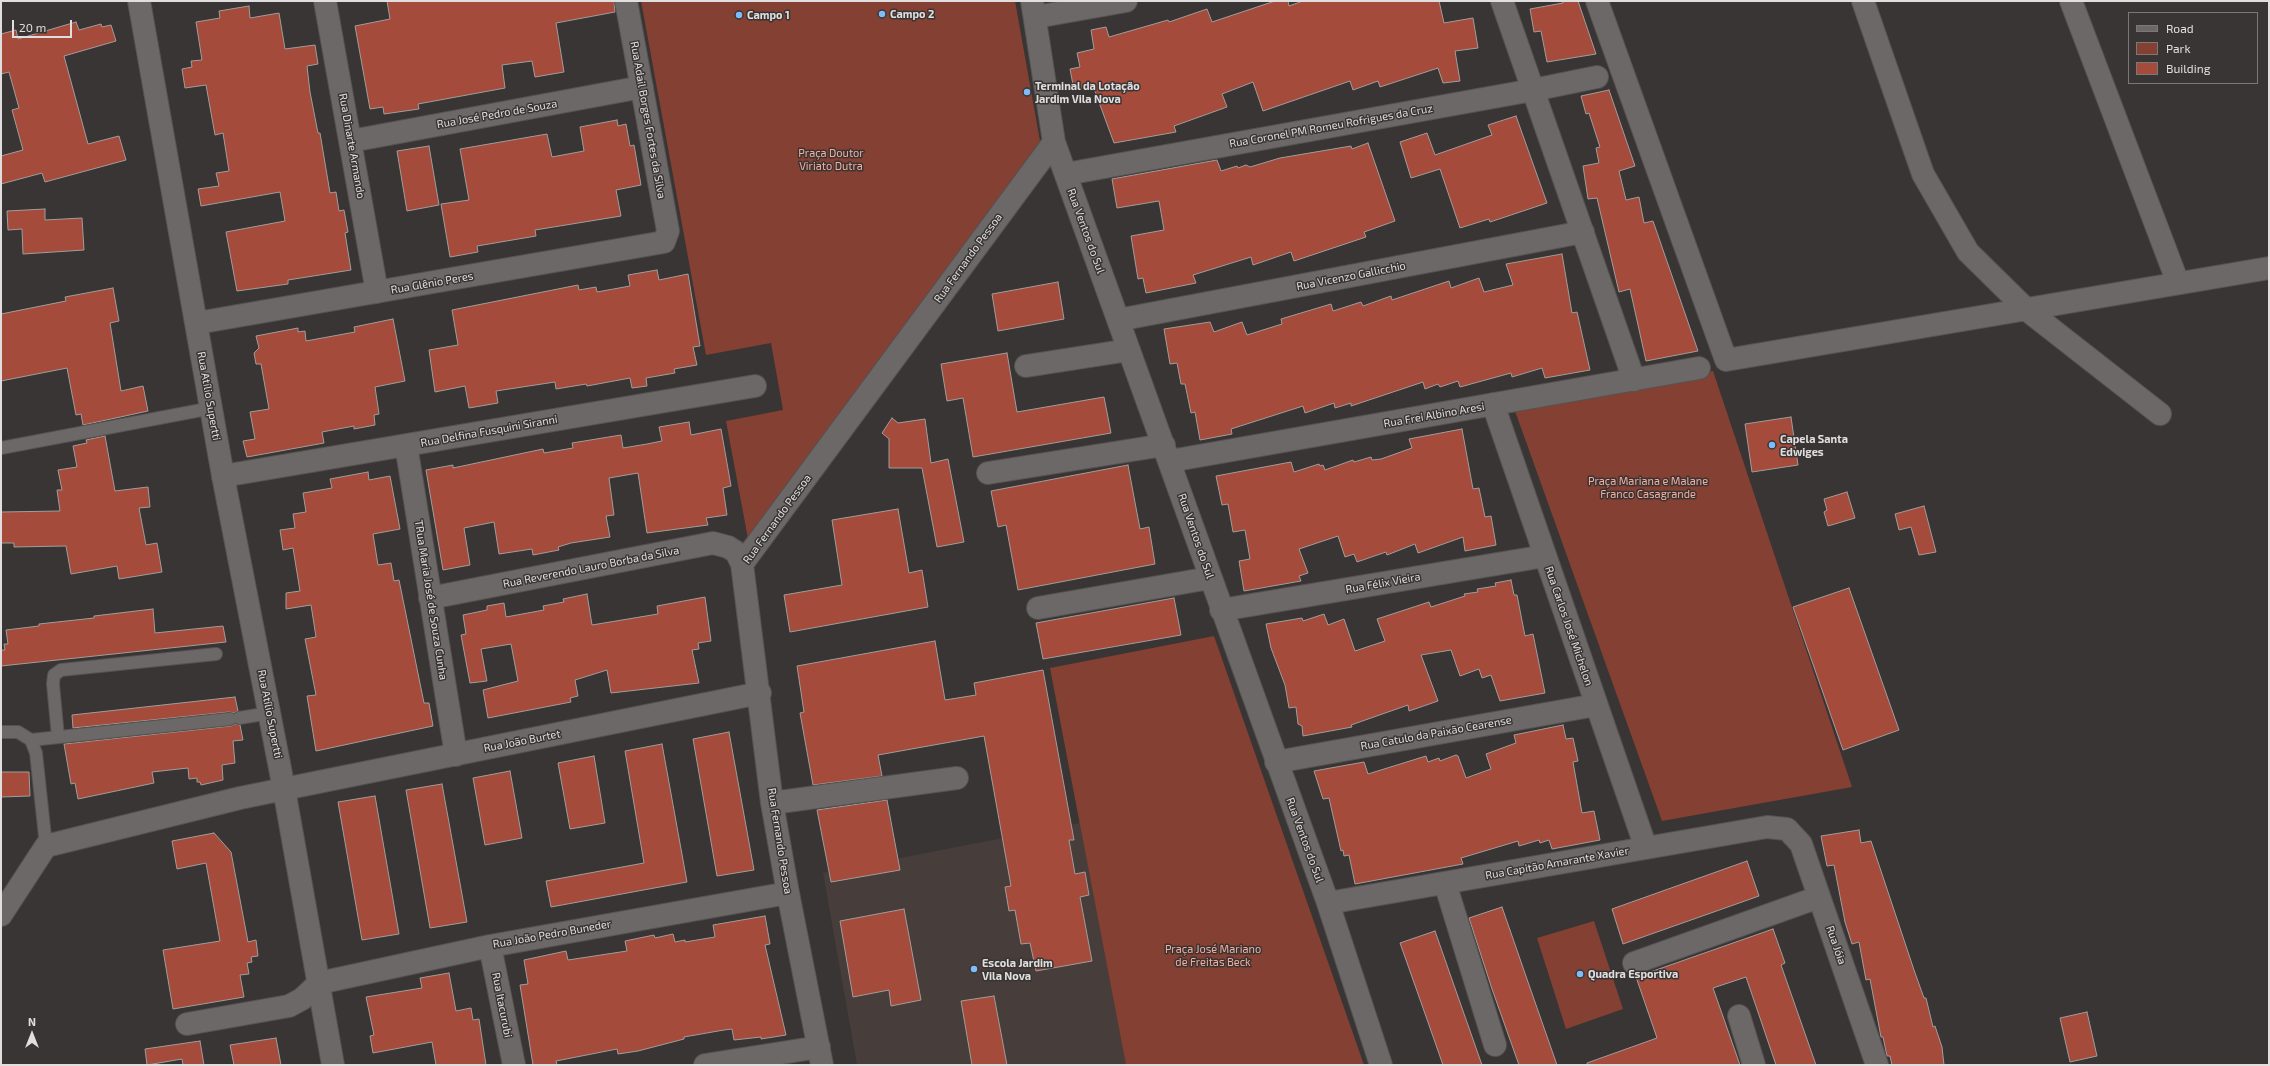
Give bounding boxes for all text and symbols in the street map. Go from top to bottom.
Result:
place label: Campo 2 [890,7,934,21]
place label: Campo 1 [747,8,790,22]
marker: Campo 2 [877,9,887,19]
marker: Campo 1 [734,10,744,20]
scale bar [14,12,74,38]
legend [2128,12,2258,84]
text: 20 m [19,20,46,34]
text: Road [2166,21,2194,35]
street label: Rua Adail Borges Fortes da Silva [628,40,668,200]
text: Park [2166,41,2191,55]
text: Building [2166,61,2210,75]
place label: Terminal da Lotação Jardim Vila Nova [1035,79,1140,105]
marker: Terminal da Lotação Jardim Vila Nova [1022,87,1032,97]
street label: Rua Dinarte Armando [336,92,368,200]
street label: Rua José Pedro de Souza [436,97,558,131]
street label: Rua Coronel PM Romeu Rofrigues da Cruz [1228,102,1434,150]
park label: Praça Doutor Viriato Dutra [798,146,864,172]
street label: Rua Ventos do Sul [1065,187,1107,275]
street label: Rua Fernando Pessoa [931,211,1005,305]
street label: Rua Vicenzo Gallicchio [1295,259,1407,293]
street label: Rua Glênio Peres [390,269,474,297]
street label: Rua Atílio Supertti [195,350,223,442]
street label: Rua Frei Albino Aresi [1383,400,1485,430]
street label: Rua Delfina Fusquini Siranni [419,412,559,450]
place label: Capela Santa Edwiges [1780,432,1848,458]
marker: Capela Santa Edwiges [1767,440,1777,450]
street label: Rua Fernando Pessoa [740,472,814,566]
park label: Praça Mariana e Malane Franco Casagrande [1588,474,1708,500]
street label: Rua Ventos do Sul [1175,492,1217,580]
street label: TRua Maria José de Souza Cunha [412,519,450,681]
street label: Rua Reverendo Lauro Borba da Silva [502,543,680,591]
street label: Rua Carlos José Michelon [1542,564,1596,688]
street label: Rua Félix Vieira [1344,570,1422,596]
street label: Rua Atílio Supertti [255,668,285,760]
street label: Rua Catulo da Paixão Cearense [1359,713,1513,753]
street label: Rua João Burtet [482,727,562,755]
street label: Rua Fernando Pessoa [765,787,795,895]
street label: Rua Ventos do Sul [1284,796,1326,884]
street label: Rua Capitão Amarante Xavier [1484,844,1630,882]
street label: Rua João Pedro Buneder [492,917,612,951]
street label: Rua Jóia [1823,924,1849,966]
park label: Praça José Mariano de Freitas Beck [1165,942,1261,968]
place label: Escola Jardim Vila Nova [982,956,1053,982]
marker: Escola Jardim Vila Nova [969,964,979,974]
place label: Quadra Esportiva [1588,967,1678,981]
marker: Quadra Esportiva [1575,969,1585,979]
street label: Rua Itacurubi [489,971,515,1039]
north arrow [12,1014,52,1054]
text: N [28,1015,36,1028]

